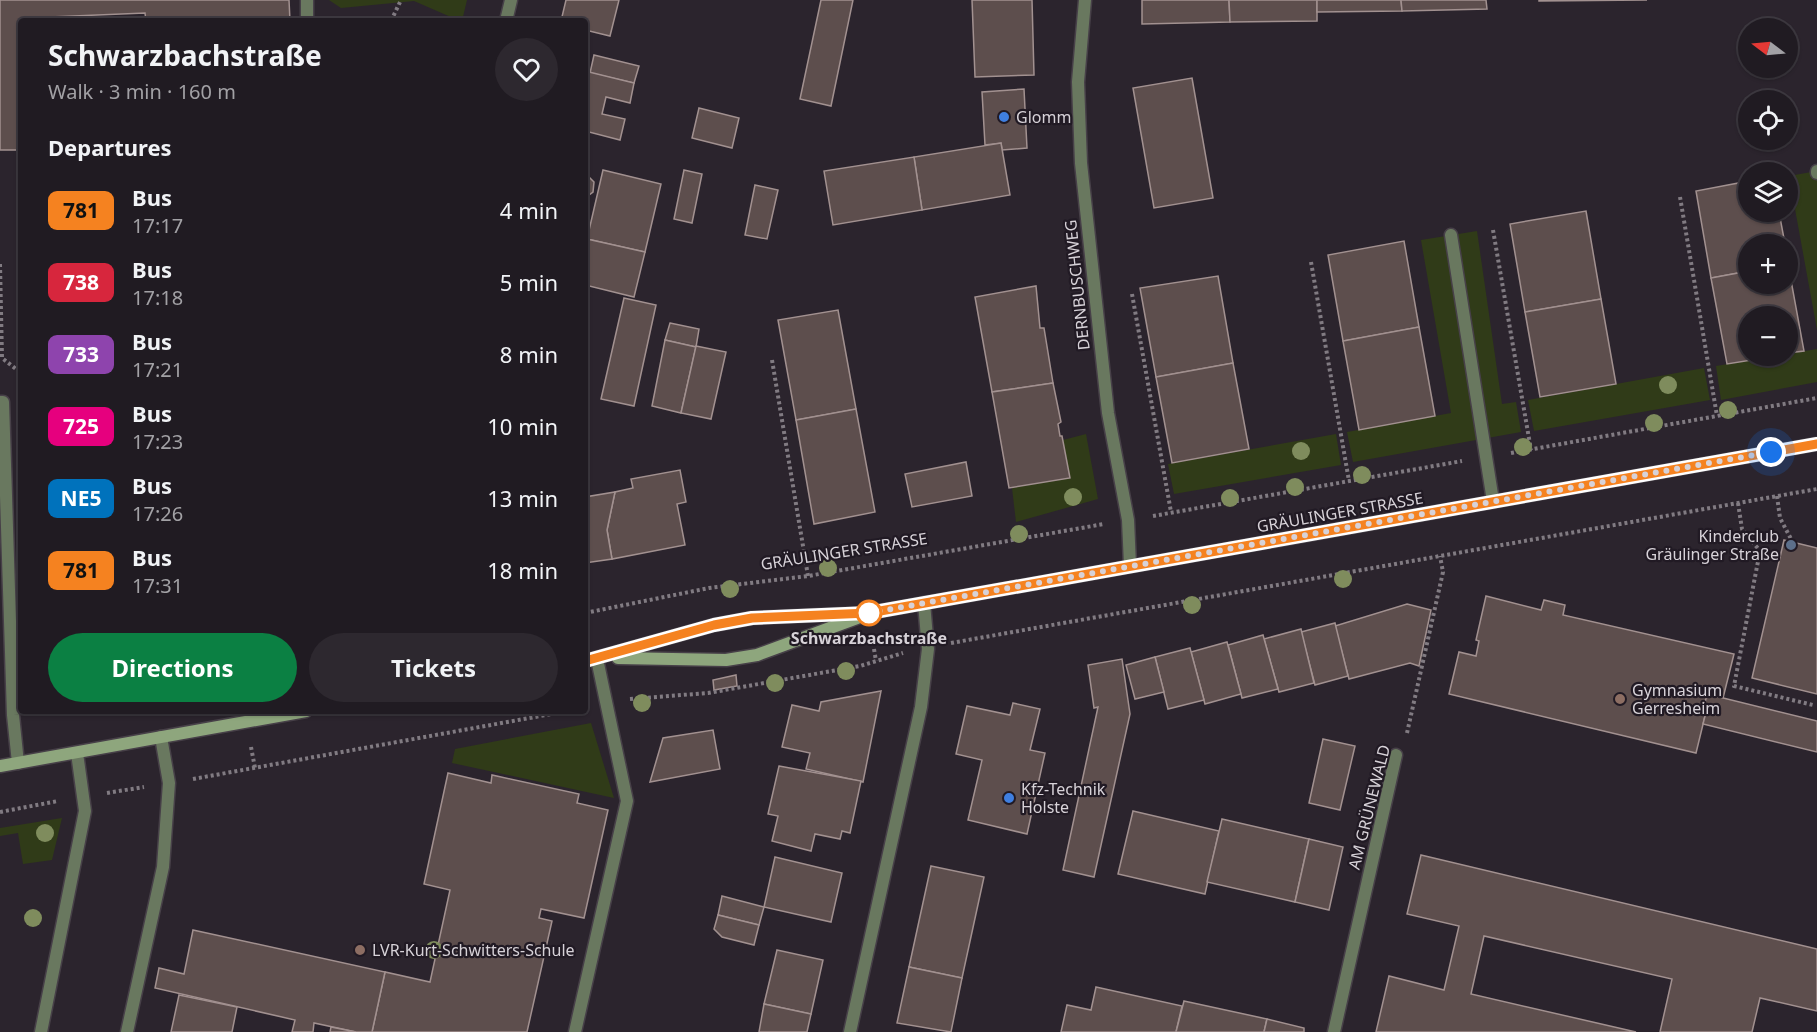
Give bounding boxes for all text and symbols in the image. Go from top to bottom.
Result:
north arrow [1738,18,1798,78]
map controls [1738,18,1798,366]
text: Schwarzbachstraße [48,36,322,74]
button: heart [495,38,558,101]
text: Walk · 3 min · 160 m [48,78,236,105]
button: locate [1738,90,1798,150]
place label: Glomm [1016,106,1071,128]
marker: Glomm [997,110,1011,124]
text: Departures [48,132,172,162]
button: layers [1738,162,1798,222]
text: Bus [132,182,172,212]
text: 4 min [500,195,558,225]
text: 781 [63,196,99,224]
text: 17:17 [132,212,183,239]
street label: DERNBUSCHWEG [1059,219,1095,351]
button: + [1738,234,1798,294]
text: Bus [132,254,172,284]
text: 5 min [500,267,558,297]
text: 738 [63,268,99,296]
text: 17:18 [132,284,183,311]
button: − [1738,306,1798,366]
text: Bus [132,326,172,356]
text: 8 min [500,339,558,369]
text: 733 [63,340,99,368]
text: 17:21 [132,356,183,383]
text: Bus [132,398,172,428]
text: 10 min [487,411,558,441]
text: 725 [63,412,99,440]
text: 17:23 [132,428,183,455]
your location [1756,437,1786,467]
text: Bus [132,470,172,500]
text: 13 min [487,483,558,513]
text: NE5 [61,484,101,512]
street label: GRÄULINGER STRASSE [1255,487,1425,537]
text: 17:26 [132,500,183,527]
place label: Kinderclub Gräulinger Straße [1645,525,1779,565]
street label: GRÄULINGER STRASSE [759,527,929,575]
marker: Kinderclub Gräulinger Straße [1784,538,1798,552]
text: Bus [132,542,172,572]
text: 18 min [487,555,558,585]
text: 781 [63,556,99,584]
text: 17:31 [132,572,183,599]
marker: Schwarzbachstraße [856,600,882,626]
place label: Schwarzbachstraße [791,627,947,649]
button: Directions [48,633,297,702]
button: Tickets [309,633,558,702]
place label: Gymnasium Gerresheim [1632,679,1722,719]
marker: Gymnasium Gerresheim [1613,692,1627,706]
street label: AM GRÜNEWALD [1343,742,1395,872]
place label: Kfz-Technik Holste [1021,778,1106,818]
marker: Kfz-Technik Holste [1002,791,1016,805]
place label: LVR-Kurt-Schwitters-Schule [372,939,575,961]
marker: LVR-Kurt-Schwitters-Schule [353,943,367,957]

